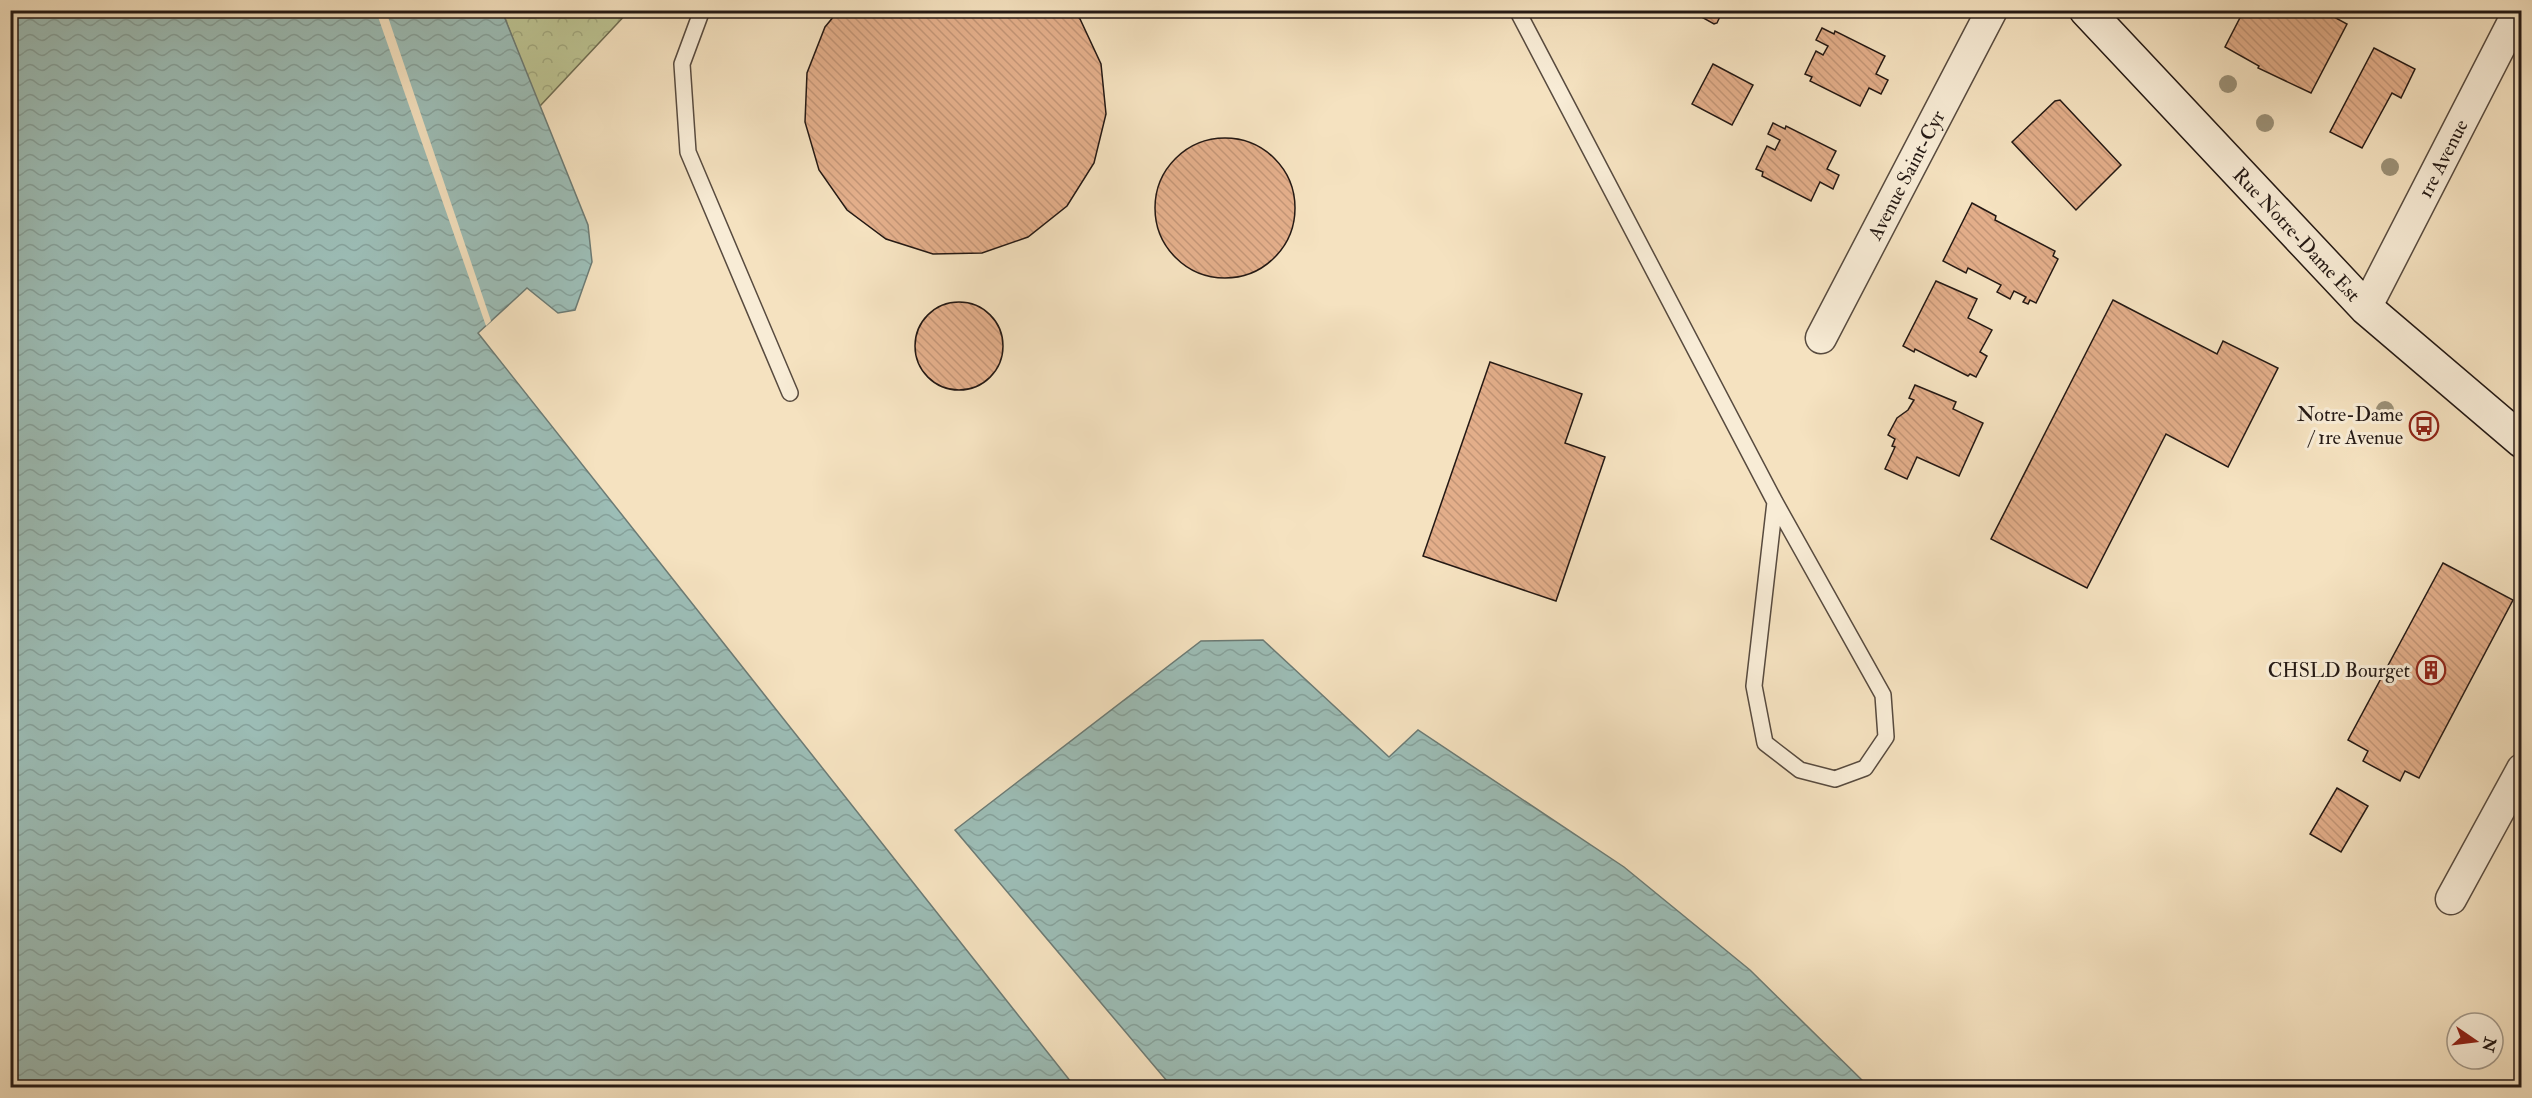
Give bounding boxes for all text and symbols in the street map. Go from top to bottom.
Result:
street label: Avenue Saint-Cyr [1862,106,1951,245]
street label: 1re Avenue [2413,115,2474,202]
street label: Rue Notre-Dame Est [2227,162,2366,308]
place label: Notre-Dame / 1re Avenue [2297,402,2403,450]
bus stop icon: Notre-Dame / 1re Avenue [2408,410,2440,442]
building icon: CHSLD Bourget [2415,654,2447,686]
place label: CHSLD Bourget [2268,658,2411,683]
north arrow [2445,1011,2505,1071]
text: N [2477,1034,2500,1054]

